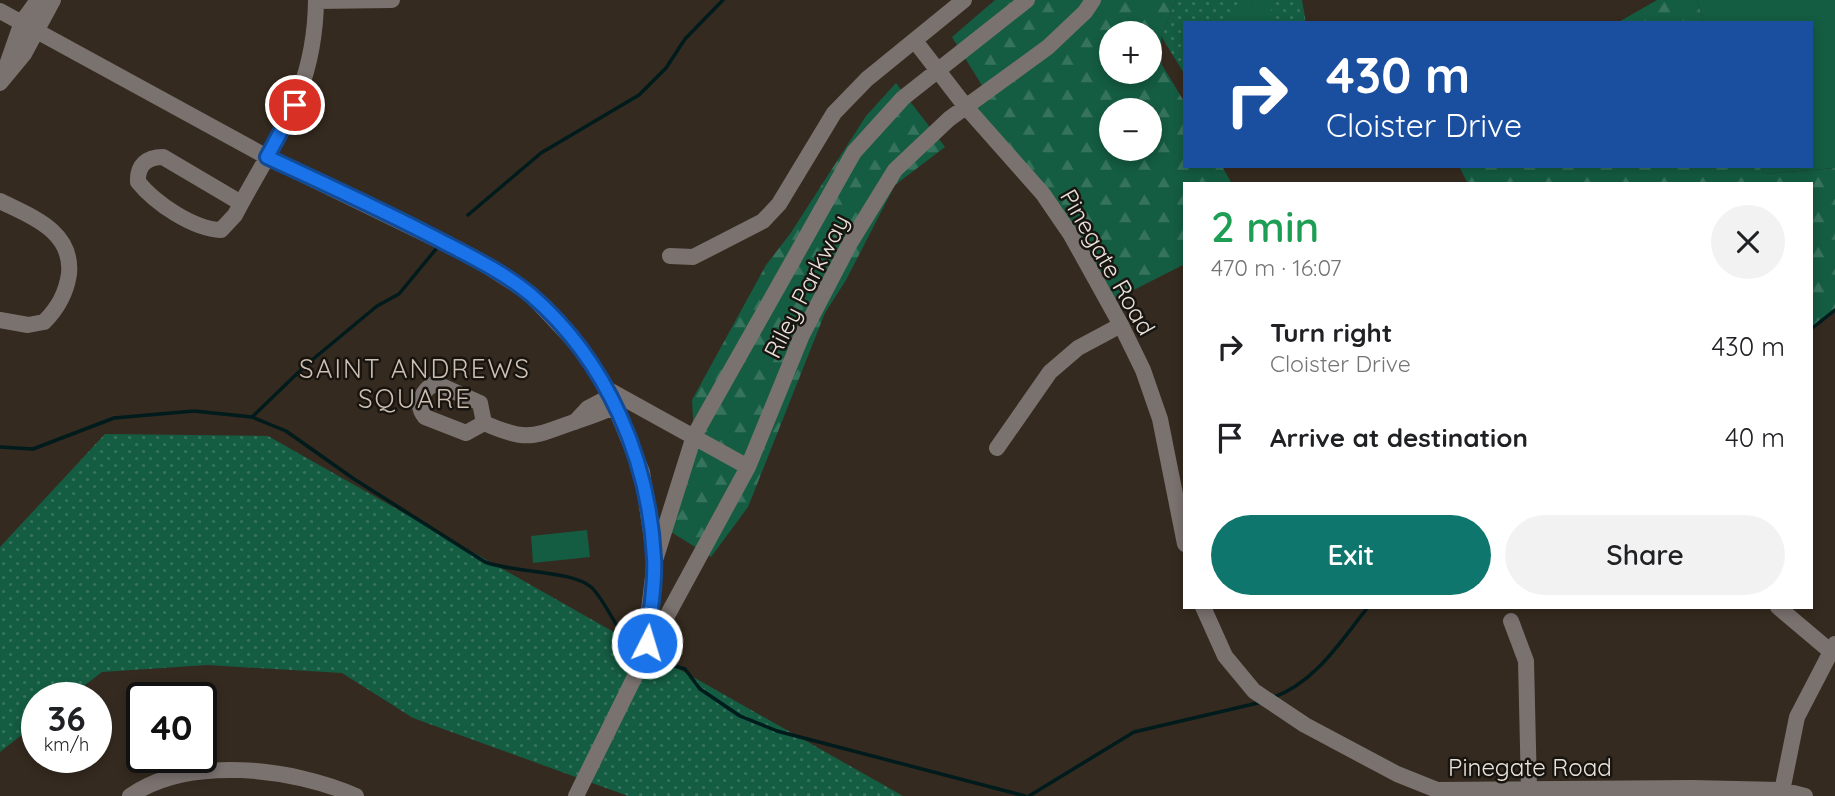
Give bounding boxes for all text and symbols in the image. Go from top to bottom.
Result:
map controls [1099,21,1162,161]
button: + [1099,21,1162,84]
text: 430 m [1326,44,1470,105]
icon: right [1211,49,1302,140]
pin [265,75,325,135]
icon: arrive [276,86,314,124]
button: − [1099,98,1162,161]
text: Cloister Drive [1326,105,1522,145]
street label: Pinegate Road [1054,184,1162,340]
text: 2 min [1211,200,1319,253]
button: close [1711,205,1785,279]
street label: Riley Parkway [757,209,855,363]
text: 470 m · 16:07 [1211,253,1342,282]
text: Turn right [1270,316,1392,349]
icon: right [1211,328,1249,366]
text: 430 m [1711,330,1785,363]
text: Cloister Drive [1270,349,1411,378]
district label: SAINT ANDREWS SQUARE [299,352,531,415]
icon: arrive [1211,419,1249,457]
text: Arrive at destination [1270,421,1528,454]
text: 40 m [1725,421,1785,454]
button: Exit [1211,515,1491,595]
button: Share [1505,515,1785,595]
position arrow [610,606,684,680]
speed limit sign: 40 [126,682,217,773]
text: 36 [47,696,86,740]
text: km/h [44,733,89,756]
street label: Pinegate Road [1448,752,1612,782]

